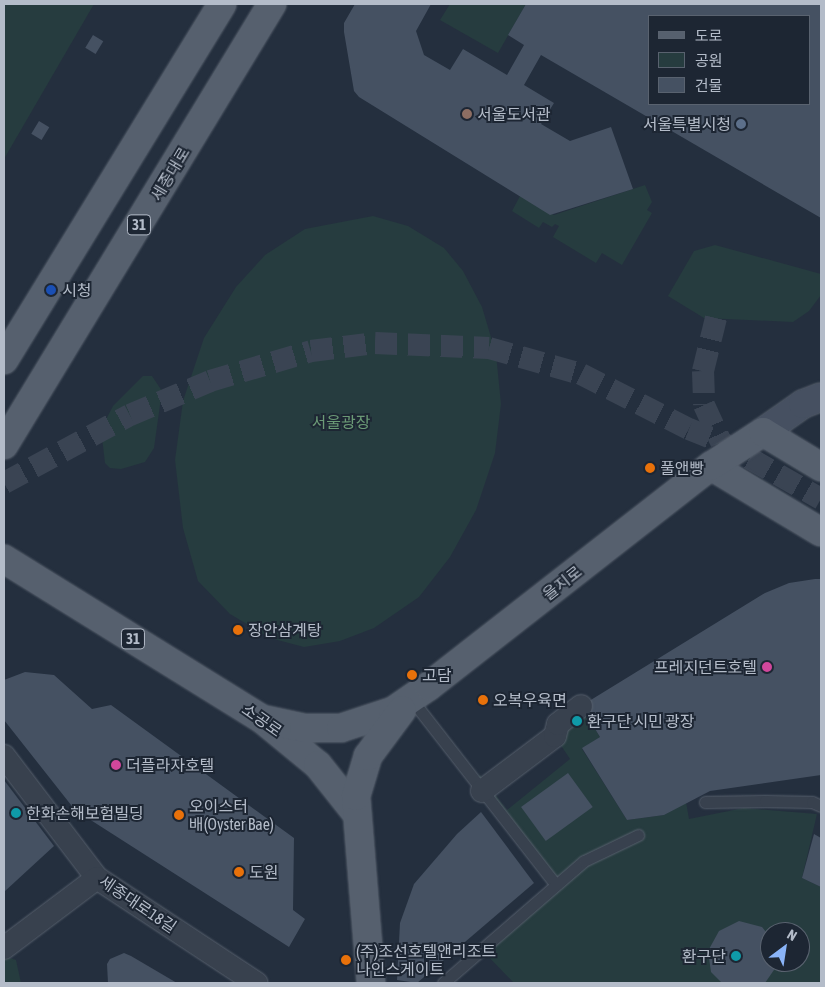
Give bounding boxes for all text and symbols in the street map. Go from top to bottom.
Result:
legend [648,15,810,105]
text: 도로 [695,27,723,44]
text: 공원 [695,52,723,69]
text: 건물 [695,77,723,94]
place label: 서울도서관 [477,104,551,124]
marker: 서울도서관 [461,108,473,120]
place label: 서울특별시청 [643,114,731,134]
marker: 서울특별시청 [735,118,747,130]
street label: 세종대로 [147,144,193,204]
road number: 31 [126,212,152,238]
place label: 시청 [62,280,91,300]
marker: 시청 [44,283,58,297]
park label: 서울광장 [312,412,370,432]
place label: 풀앤빵 [660,458,704,478]
marker: 풀앤빵 [644,462,656,474]
street label: 을지로 [539,562,585,604]
place label: 장안삼계탕 [248,620,322,640]
marker: 장안삼계탕 [232,624,244,636]
road number: 31 [120,626,146,652]
place label: 프레지던트호텔 [654,657,757,677]
marker: 프레지던트호텔 [761,661,773,673]
place label: 고담 [422,665,451,685]
marker: 고담 [406,669,418,681]
place label: 오복우육면 [493,690,567,710]
marker: 오복우육면 [477,694,489,706]
street label: 소공로 [238,699,286,741]
place label: 환구단 시민 광장 [587,711,694,731]
marker: 환구단 시민 광장 [571,715,583,727]
place label: 더플라자호텔 [126,755,214,775]
marker: 더플라자호텔 [110,759,122,771]
place label: 오이스터 배(Oyster Bae) [189,796,274,834]
place label: 한화손해보험빌딩 [26,803,144,823]
marker: 한화손해보험빌딩 [10,807,22,819]
marker: 오이스터 배(Oyster Bae) [173,809,185,821]
place label: 도원 [249,862,278,882]
marker: 도원 [233,866,245,878]
street label: 세종대로18길 [96,871,180,937]
north arrow [760,922,810,972]
text: N [785,926,800,944]
place label: (주)조선호텔앤리조트 나인스게이트 [356,941,496,979]
place label: 환구단 [682,946,726,966]
marker: 환구단 [730,950,742,962]
marker: (주)조선호텔앤리조트 나인스게이트 [340,954,352,966]

